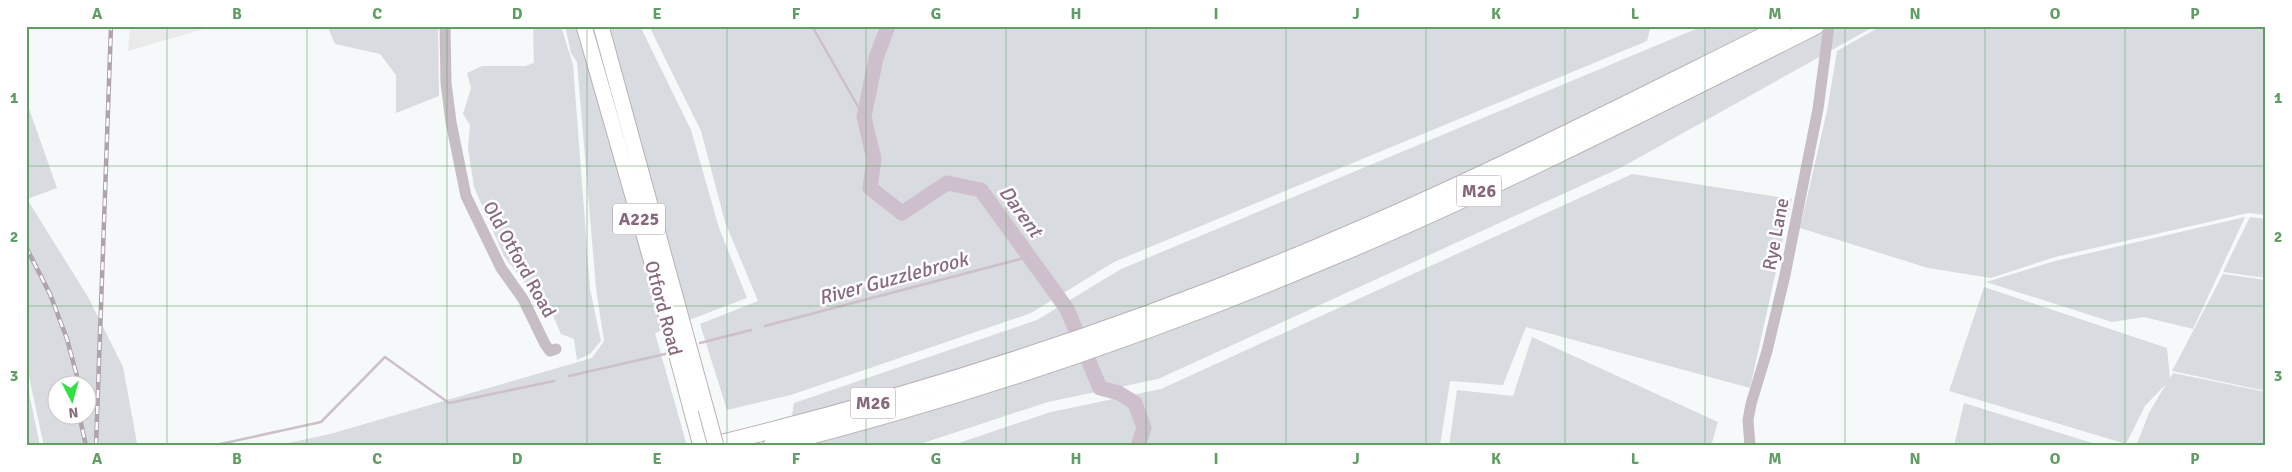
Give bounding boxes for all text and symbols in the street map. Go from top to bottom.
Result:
text: A [92,4,103,24]
text: B [232,4,242,24]
text: C [372,4,382,24]
text: D [512,4,523,24]
text: E [652,4,662,24]
text: F [792,4,801,24]
text: G [931,4,941,24]
text: H [1071,4,1081,24]
text: I [1213,4,1219,24]
text: J [1352,4,1360,24]
text: K [1491,4,1501,24]
text: L [1631,4,1640,24]
text: M [1768,4,1782,24]
text: N [1909,4,1921,24]
text: O [2050,4,2061,24]
text: P [2190,4,2200,24]
text: 1 [10,88,19,108]
text: 1 [2274,88,2283,108]
road number: M26 [1456,176,1502,207]
water label: Darent [993,181,1049,244]
street label: Rye Lane [1757,196,1795,272]
street label: Old Otford Road [477,197,561,322]
road number: A225 [613,203,665,234]
text: 2 [10,227,18,247]
text: 2 [2274,227,2282,247]
water label: River Guzzlebrook [816,246,972,310]
street label: Otford Road [639,258,687,358]
text: 3 [10,366,18,386]
text: 3 [2274,366,2282,386]
north arrow [48,374,98,424]
road number: M26 [850,388,896,418]
text: N [68,403,79,421]
text: A [92,449,103,469]
text: B [232,449,242,469]
text: C [372,449,382,469]
text: D [512,449,523,469]
text: E [652,449,662,469]
text: F [792,449,801,469]
text: G [931,449,941,469]
text: H [1071,449,1081,469]
text: I [1213,449,1219,469]
text: J [1352,449,1360,469]
text: K [1491,449,1501,469]
text: L [1631,449,1640,469]
text: M [1768,449,1782,469]
text: N [1909,449,1921,469]
text: O [2050,449,2061,469]
text: P [2190,449,2200,469]

